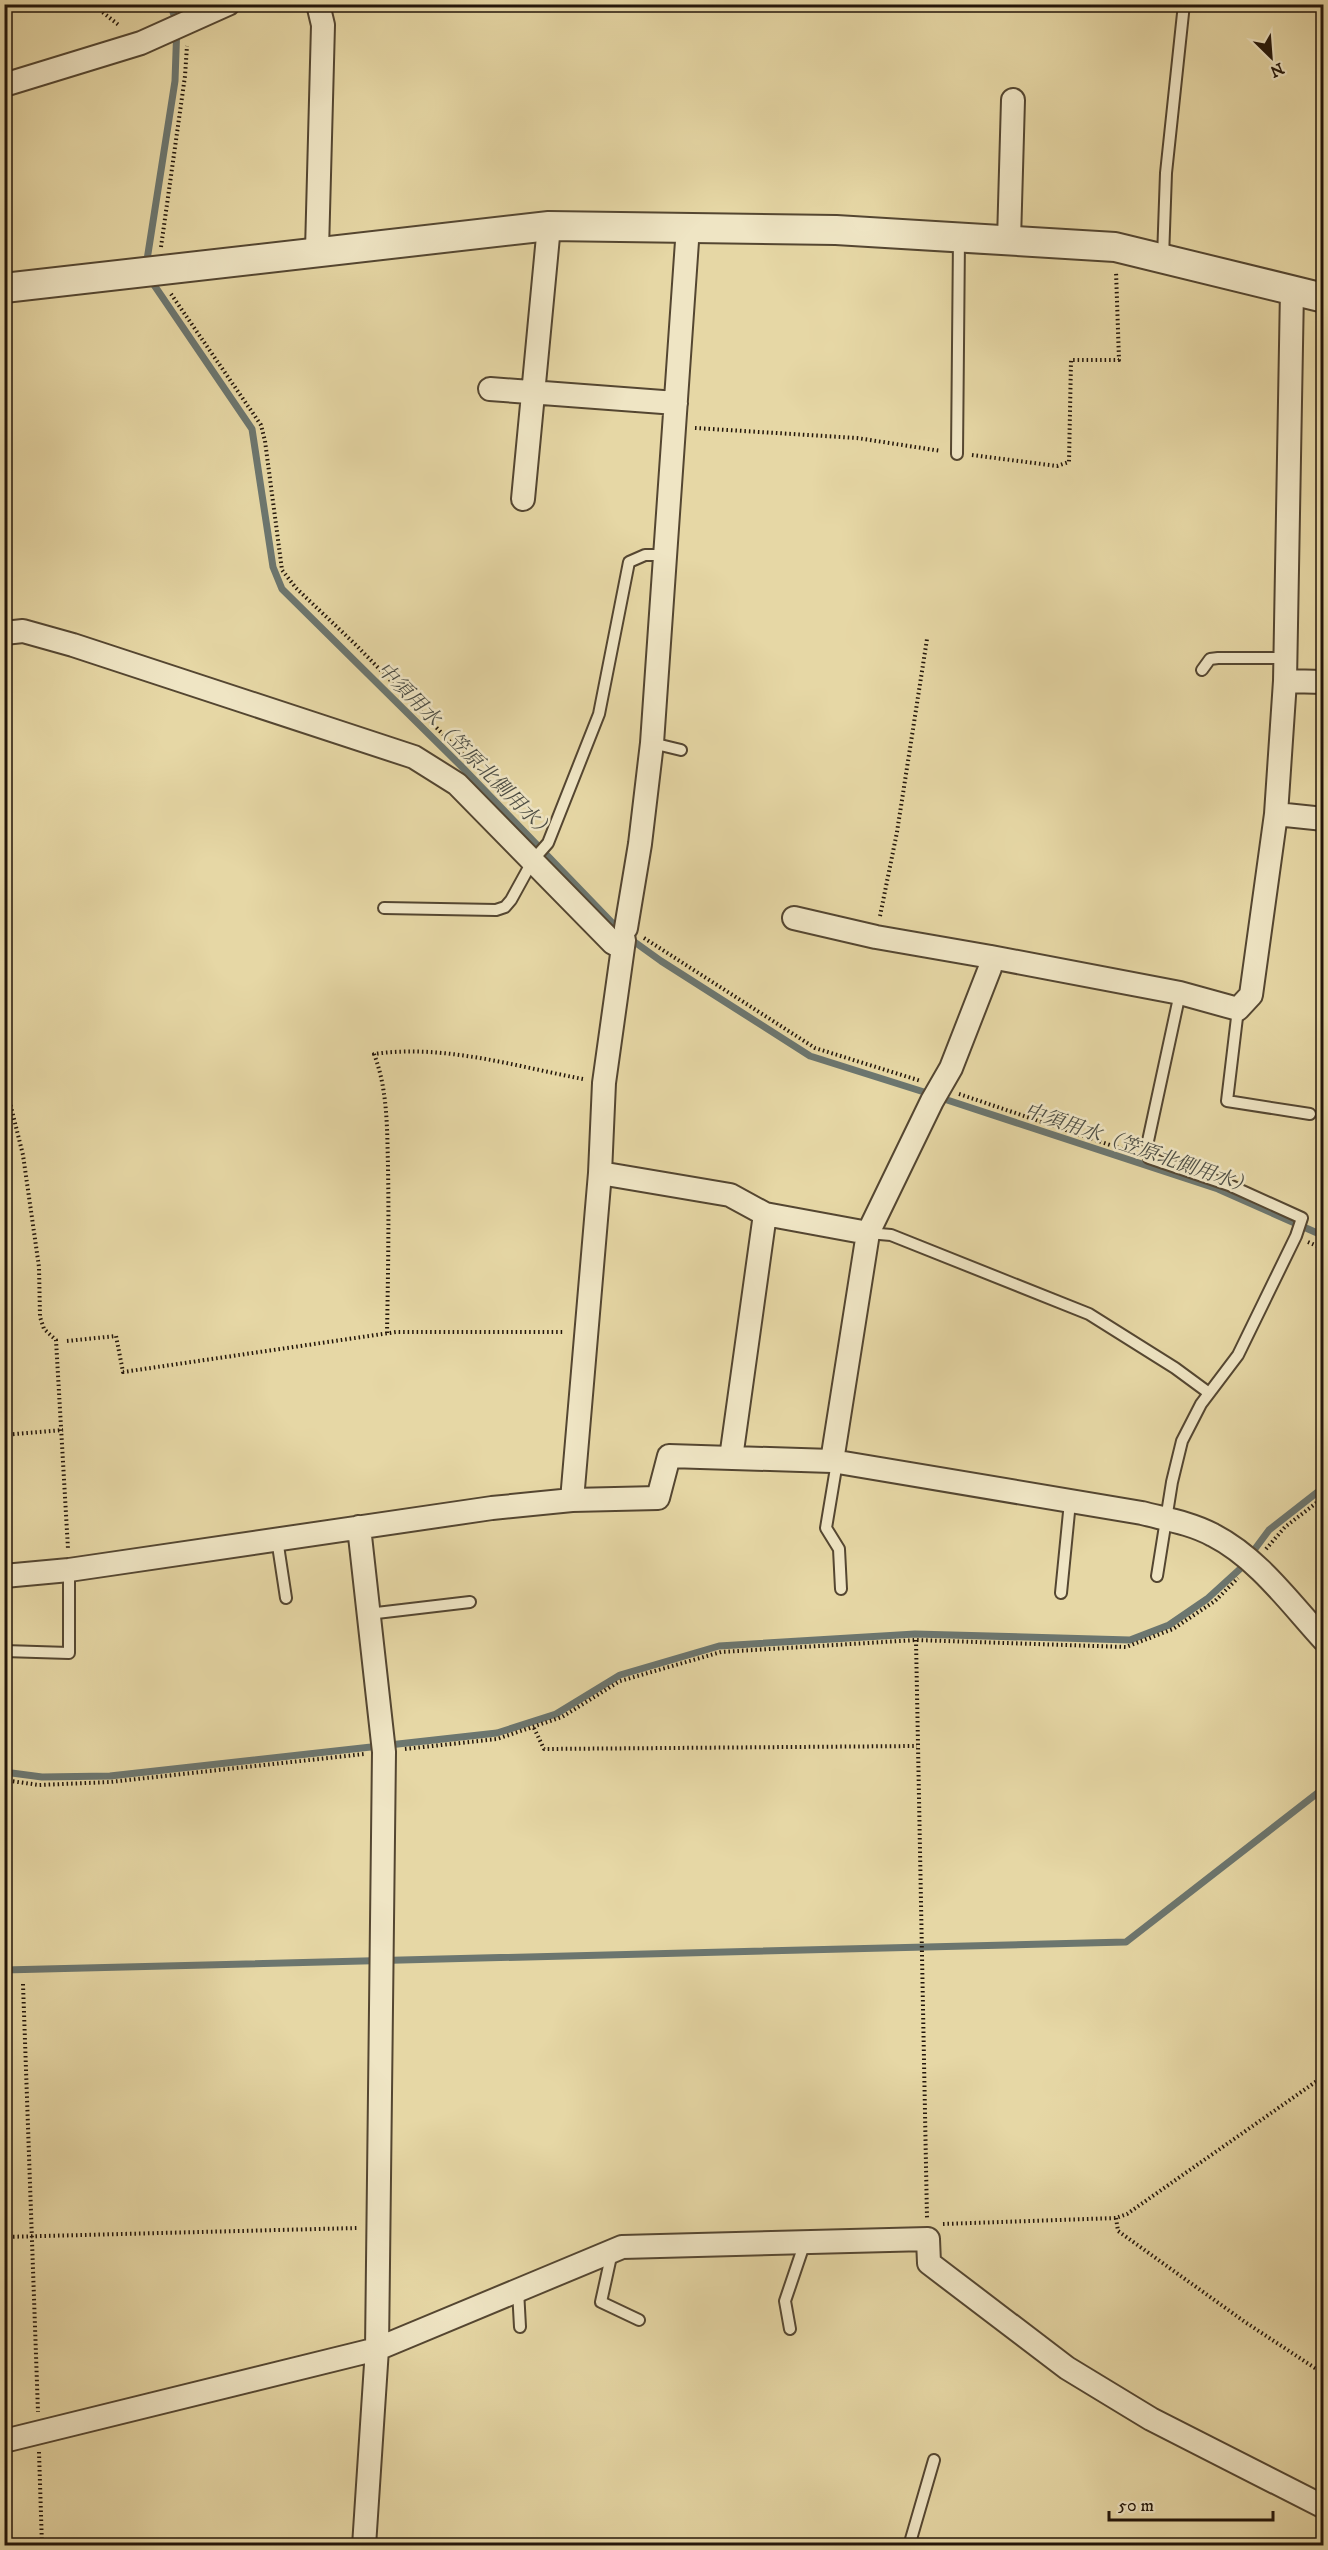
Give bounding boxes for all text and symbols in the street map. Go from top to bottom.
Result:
north arrow [1241,27,1301,87]
text: N [1267,58,1287,82]
water label: 中須用水（笠原北側用水） [371,657,559,845]
water label: 中須用水（笠原北側用水） [1021,1099,1256,1200]
scale bar [1109,2484,1272,2522]
text: 50 m [1118,2495,1154,2517]

